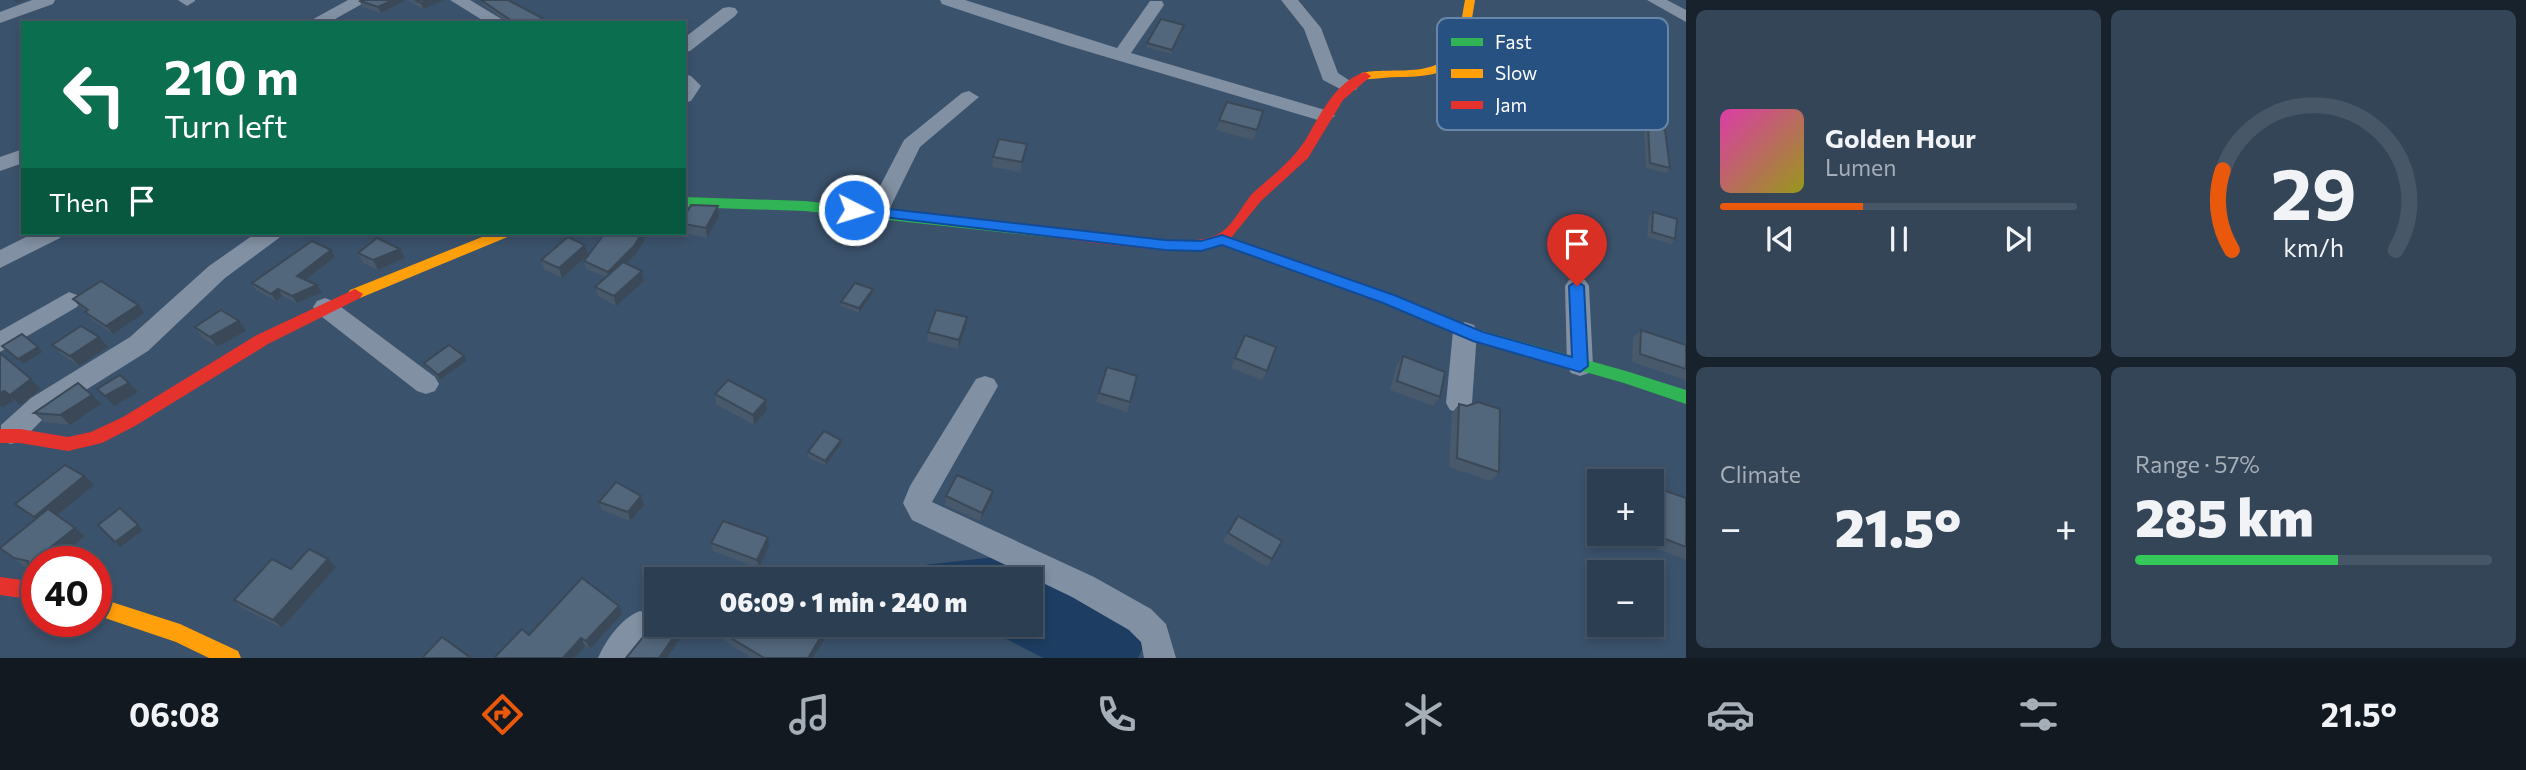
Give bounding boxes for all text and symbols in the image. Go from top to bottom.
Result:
legend [1437,18,1668,130]
text: Fast [1495,30,1532,53]
text: 210 m [164,45,299,105]
icon: left [49,49,140,140]
text: Slow [1495,61,1537,84]
text: Jam [1495,93,1527,116]
text: Turn left [164,105,288,145]
text: Golden Hour [1825,122,1976,153]
text: 29 [2271,146,2356,235]
text: Lumen [1825,153,1896,181]
position arrow [817,173,891,247]
icon: arrive [123,182,161,220]
text: Then [49,186,109,217]
pin [1547,214,1607,286]
icon: previous [1761,220,1799,258]
icon: pause [1880,220,1918,258]
icon: next [1999,220,2037,258]
icon: arrive [1558,225,1596,263]
text: km/h [2283,232,2344,262]
text: Range · 57% [2135,450,2260,478]
text: Climate [1720,460,1801,488]
map controls [1587,469,1664,637]
button: + [1587,469,1664,546]
text: 285 km [2135,484,2314,548]
text: 21.5° [1835,494,1961,558]
text: − [1720,503,1742,550]
text: + [2055,503,2077,550]
speed limit sign: 40 [21,546,112,637]
button: − [1587,560,1664,637]
text: 06:09 · 1 min · 240 m [720,586,967,617]
icon: directions [478,690,527,739]
icon: music [785,690,834,739]
icon: phone [1092,690,1141,739]
icon: climate [1399,690,1448,739]
icon: car [1706,690,1755,739]
icon: filters [2014,690,2063,739]
text: 06:08 [129,694,220,734]
text: 21.5° [2321,694,2397,734]

